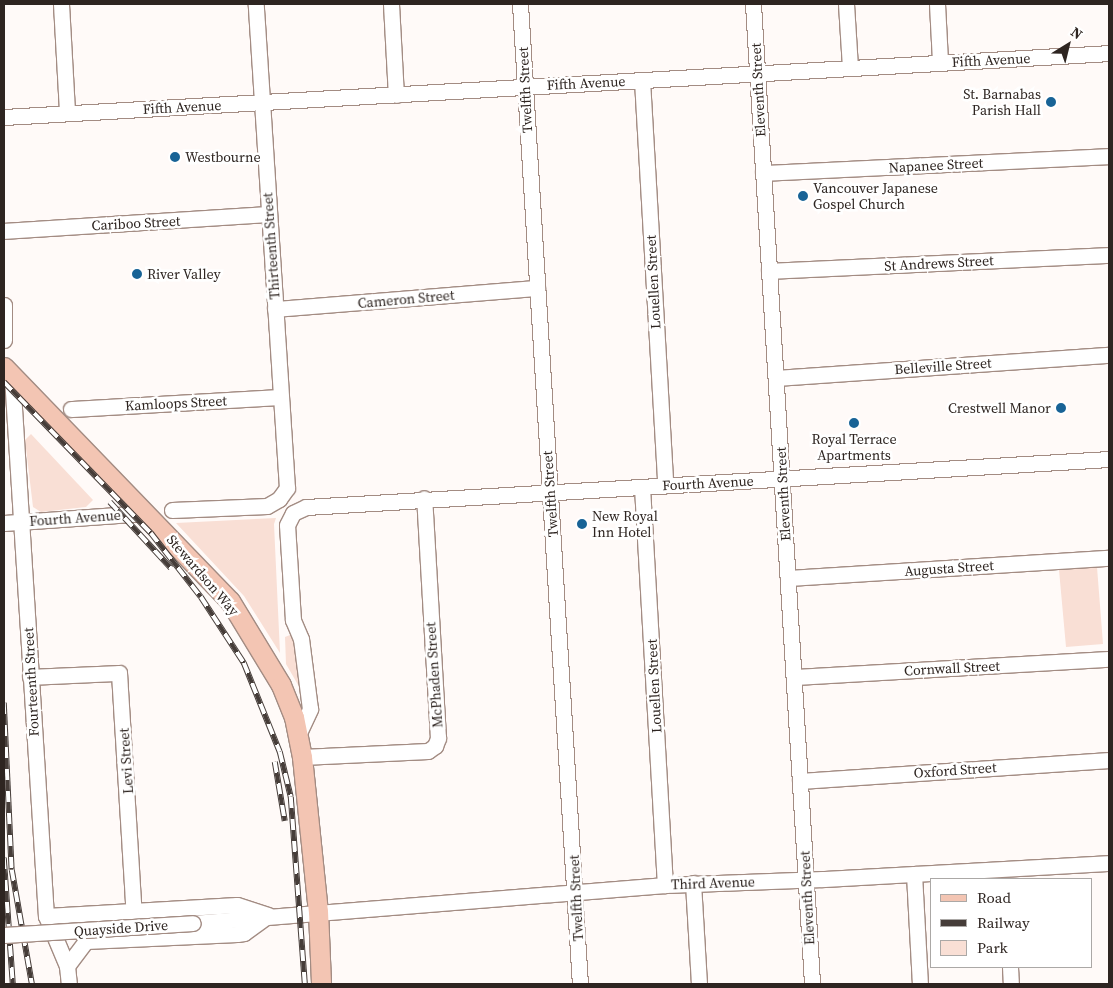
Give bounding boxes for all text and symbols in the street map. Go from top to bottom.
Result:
north arrow [1043,20,1093,70]
text: N [1067,22,1087,44]
street label: Eleventh Street [747,42,769,138]
street label: Twelfth Street [514,46,536,134]
street label: Fifth Avenue [951,50,1031,70]
street label: Fifth Avenue [546,73,626,93]
place label: St. Barnabas Parish Hall [963,86,1041,118]
marker: St. Barnabas Parish Hall [1045,96,1057,108]
street label: Fifth Avenue [142,97,222,117]
place label: Westbourne [185,149,261,165]
marker: Westbourne [169,151,181,163]
street label: Napanee Street [888,154,984,176]
place label: Vancouver Japanese Gospel Church [813,180,938,212]
marker: Vancouver Japanese Gospel Church [797,190,809,202]
street label: Thirteenth Street [259,192,283,300]
street label: Cariboo Street [91,212,181,234]
street label: Louellen Street [642,234,664,330]
street label: St Andrews Street [884,252,994,274]
place label: River Valley [147,266,221,282]
marker: River Valley [131,268,143,280]
street label: Cameron Street [357,286,455,312]
street label: Belleville Street [894,354,992,378]
street label: Kamloops Street [125,392,227,414]
place label: Crestwell Manor [948,400,1051,416]
marker: Crestwell Manor [1055,402,1067,414]
marker: Royal Terrace Apartments [848,417,860,429]
place label: Royal Terrace Apartments [811,431,897,464]
street label: Eleventh Street [772,446,794,542]
street label: Twelfth Street [539,450,561,538]
street label: Fourth Avenue [662,472,754,494]
street label: Fourth Avenue [29,506,121,530]
place label: New Royal Inn Hotel [592,508,658,540]
marker: New Royal Inn Hotel [576,518,588,530]
street label: Stewardson Way [163,531,243,619]
street label: Augusta Street [904,556,994,580]
street label: McPhaden Street [422,622,446,728]
street label: Fourteenth Street [20,627,42,737]
street label: Louellen Street [643,638,665,734]
street label: Cornwall Street [904,657,1000,679]
street label: Levi Street [115,727,137,795]
street label: Oxford Street [913,759,997,781]
street label: Eleventh Street [796,850,818,946]
street label: Twelfth Street [565,854,587,942]
street label: Third Avenue [671,873,755,893]
legend [930,878,1093,968]
text: Road [977,887,1011,908]
text: Railway [977,912,1030,933]
street label: Quayside Drive [73,916,169,940]
text: Park [977,937,1008,958]

